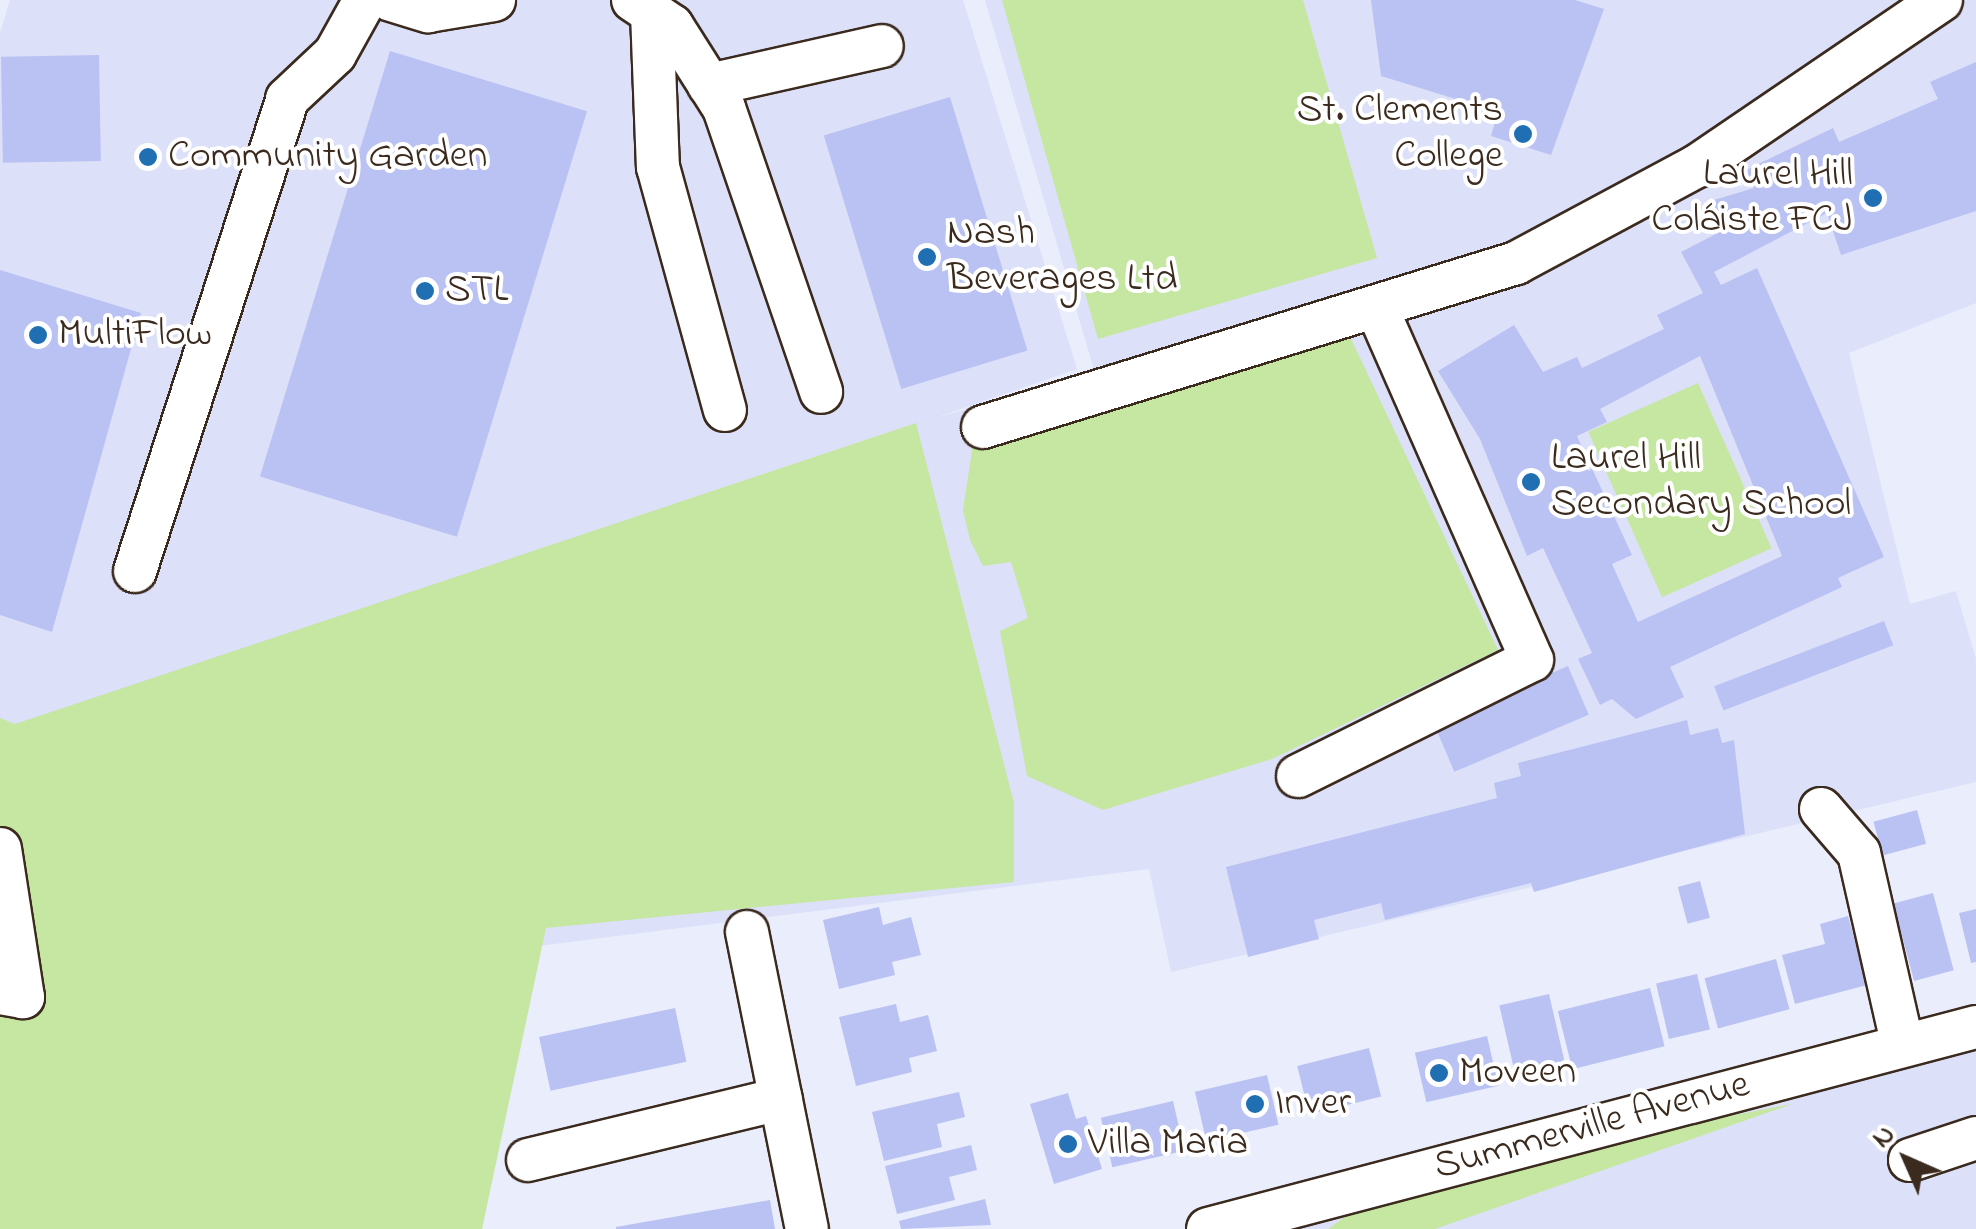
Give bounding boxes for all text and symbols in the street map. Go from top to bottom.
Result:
place label: St. Clements College [1297,87,1503,181]
marker: St. Clements College [1512,123,1534,145]
place label: Community Garden [168,133,487,181]
marker: Community Garden [137,146,159,168]
place label: Laurel Hill Coláiste FCJ [1651,151,1853,245]
marker: Laurel Hill Coláiste FCJ [1862,187,1884,209]
place label: Nash Beverages Ltd [947,210,1177,304]
marker: Nash Beverages Ltd [916,246,938,268]
place label: STL [445,267,508,315]
marker: STL [414,280,436,302]
place label: MultiFlow [58,311,212,359]
marker: MultiFlow [27,324,49,346]
place label: Laurel Hill Secondary School [1551,435,1851,529]
marker: Laurel Hill Secondary School [1520,471,1542,493]
place label: Moveen [1459,1049,1576,1097]
marker: Moveen [1428,1062,1450,1084]
street label: Summerville Avenue [1429,1062,1755,1192]
place label: Inver [1275,1080,1351,1128]
marker: Inver [1244,1093,1266,1115]
north arrow [1856,1109,1956,1209]
text: N [1863,1116,1906,1159]
place label: Villa Maria [1088,1120,1248,1168]
marker: Villa Maria [1057,1133,1079,1155]

